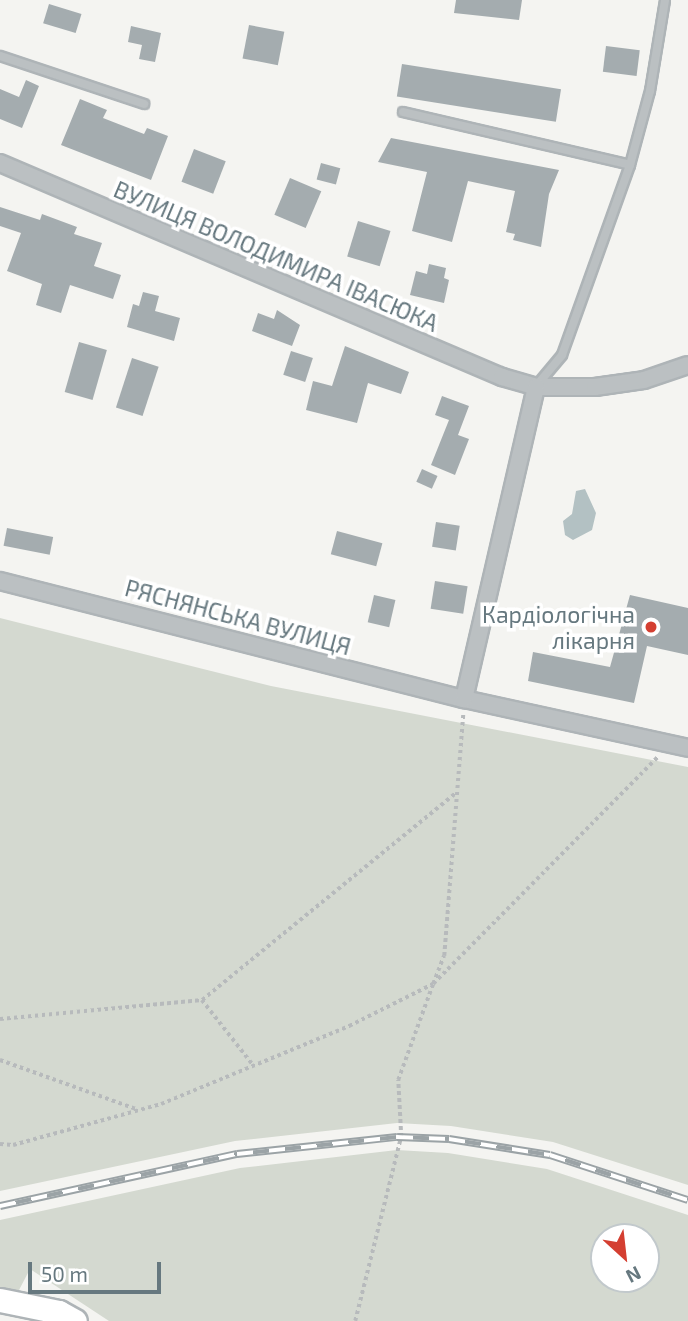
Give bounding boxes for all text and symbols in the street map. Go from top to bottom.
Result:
street label: ВУЛИЦЯ ВОЛОДИМИРА ІВАСЮКА [110,175,442,337]
street label: РЯСНЯНСЬКА ВУЛИЦЯ [122,574,354,660]
place label: Кардіологічна лікарня [482,600,635,654]
marker: Кардіологічна лікарня [641,617,661,637]
north arrow [590,1223,660,1293]
scale bar [32,1248,164,1292]
text: 50 m [41,1261,88,1286]
text: N [623,1262,645,1289]

